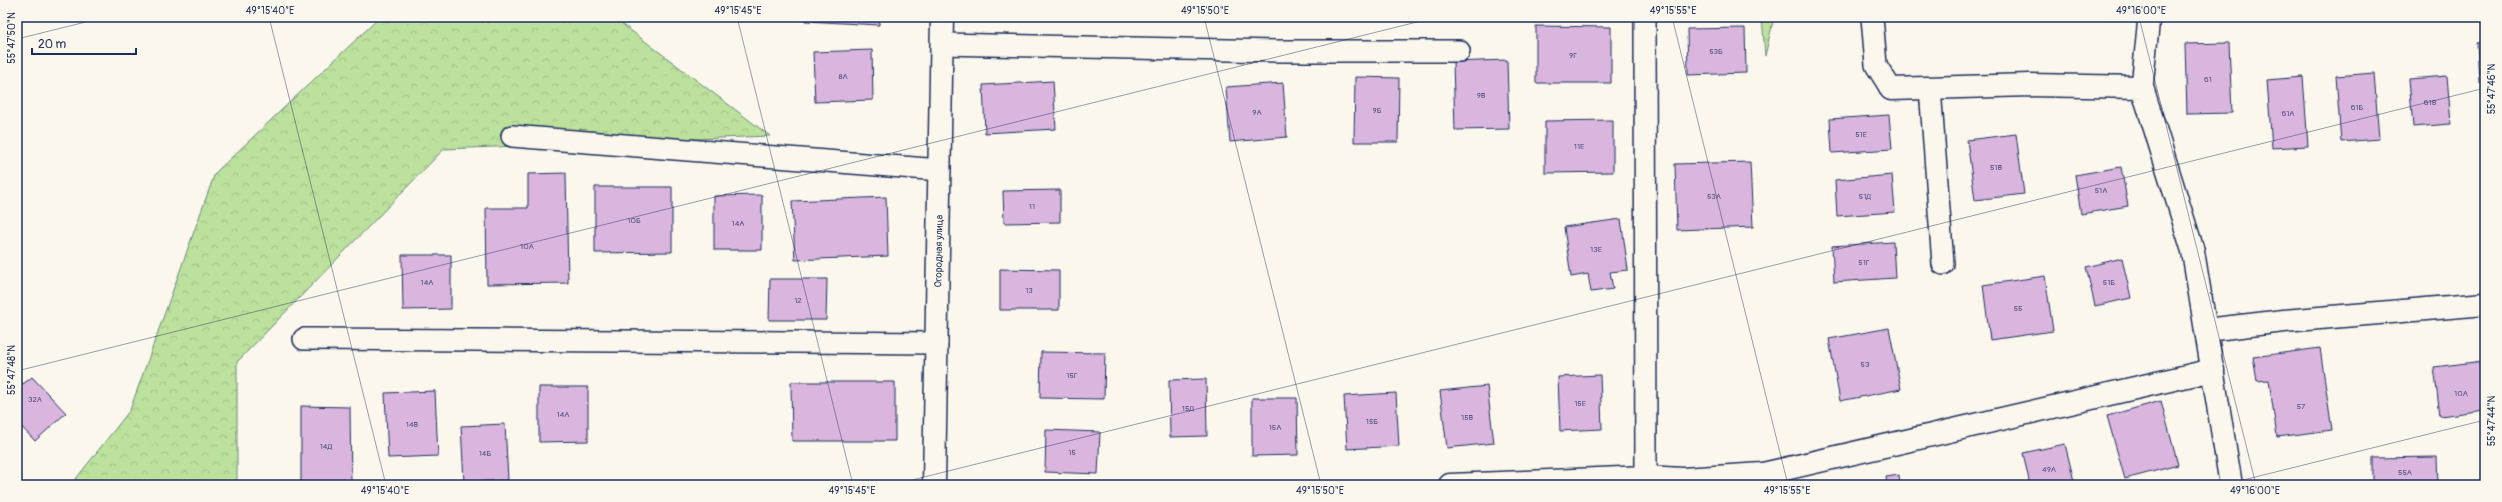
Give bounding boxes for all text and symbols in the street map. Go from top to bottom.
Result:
text: 49°15'40"E [246,5,294,17]
text: 49°15'45"E [714,5,762,17]
text: 49°15'50"E [1181,5,1229,17]
text: 49°15'55"E [1650,5,1696,17]
text: 49°16'00"E [2116,5,2166,17]
text: 55°47'50"N [6,12,18,64]
scale bar [32,30,136,56]
text: 20 m [38,37,67,52]
house number: 53Б [1709,47,1723,56]
house number: 9Г [1569,51,1577,60]
text: 55°47'46"N [2486,63,2498,114]
house number: 8А [838,72,848,81]
house number: 61 [2204,75,2212,84]
house number: 9В [1477,91,1486,100]
house number: 61В [2424,98,2437,107]
house number: 61Б [2351,103,2363,112]
house number: 9Б [1373,106,1382,115]
house number: 9А [1252,108,1262,117]
house number: 61А [2282,109,2294,118]
house number: 51Е [1855,130,1867,139]
house number: 11Е [1574,142,1584,151]
house number: 51В [1990,163,2002,172]
house number: 51А [2095,186,2107,195]
house number: 53А [1707,192,1721,201]
house number: 51Д [1859,192,1871,201]
house number: 11 [1029,202,1035,211]
street label: Огородная улица [932,214,946,288]
house number: 10Б [627,216,641,225]
house number: 14А [732,219,744,228]
house number: 10А [520,242,534,251]
house number: 13Е [1590,245,1602,254]
house number: 51Г [1858,258,1870,267]
house number: 14А [421,278,433,287]
house number: 51Б [2103,278,2115,287]
house number: 13 [1025,286,1033,295]
house number: 12 [794,296,802,305]
house number: 55 [2014,304,2022,313]
text: 55°47'48"N [6,345,18,395]
house number: 53 [1861,360,1870,369]
house number: 15Г [1066,371,1078,380]
house number: 10А [2454,389,2468,398]
house number: 32А [28,395,42,404]
text: 55°47'44"N [2486,395,2498,446]
house number: 15Е [1574,399,1586,408]
house number: 57 [2297,402,2306,411]
house number: 15Д [1182,404,1194,413]
house number: 14А [557,410,569,419]
house number: 15В [1461,413,1473,422]
house number: 15Б [1366,417,1378,426]
house number: 14В [406,420,419,429]
house number: 15А [1269,423,1281,432]
house number: 14Д [320,442,332,451]
house number: 15 [1068,448,1076,457]
house number: 14Б [479,449,491,458]
house number: 49А [2042,465,2056,474]
house number: 55А [2398,468,2412,477]
text: 49°15'40"E [361,485,409,497]
text: 49°15'45"E [828,485,876,497]
text: 49°15'50"E [1296,485,1344,497]
text: 49°15'55"E [1764,485,1810,497]
text: 49°16'00"E [2230,485,2280,497]

